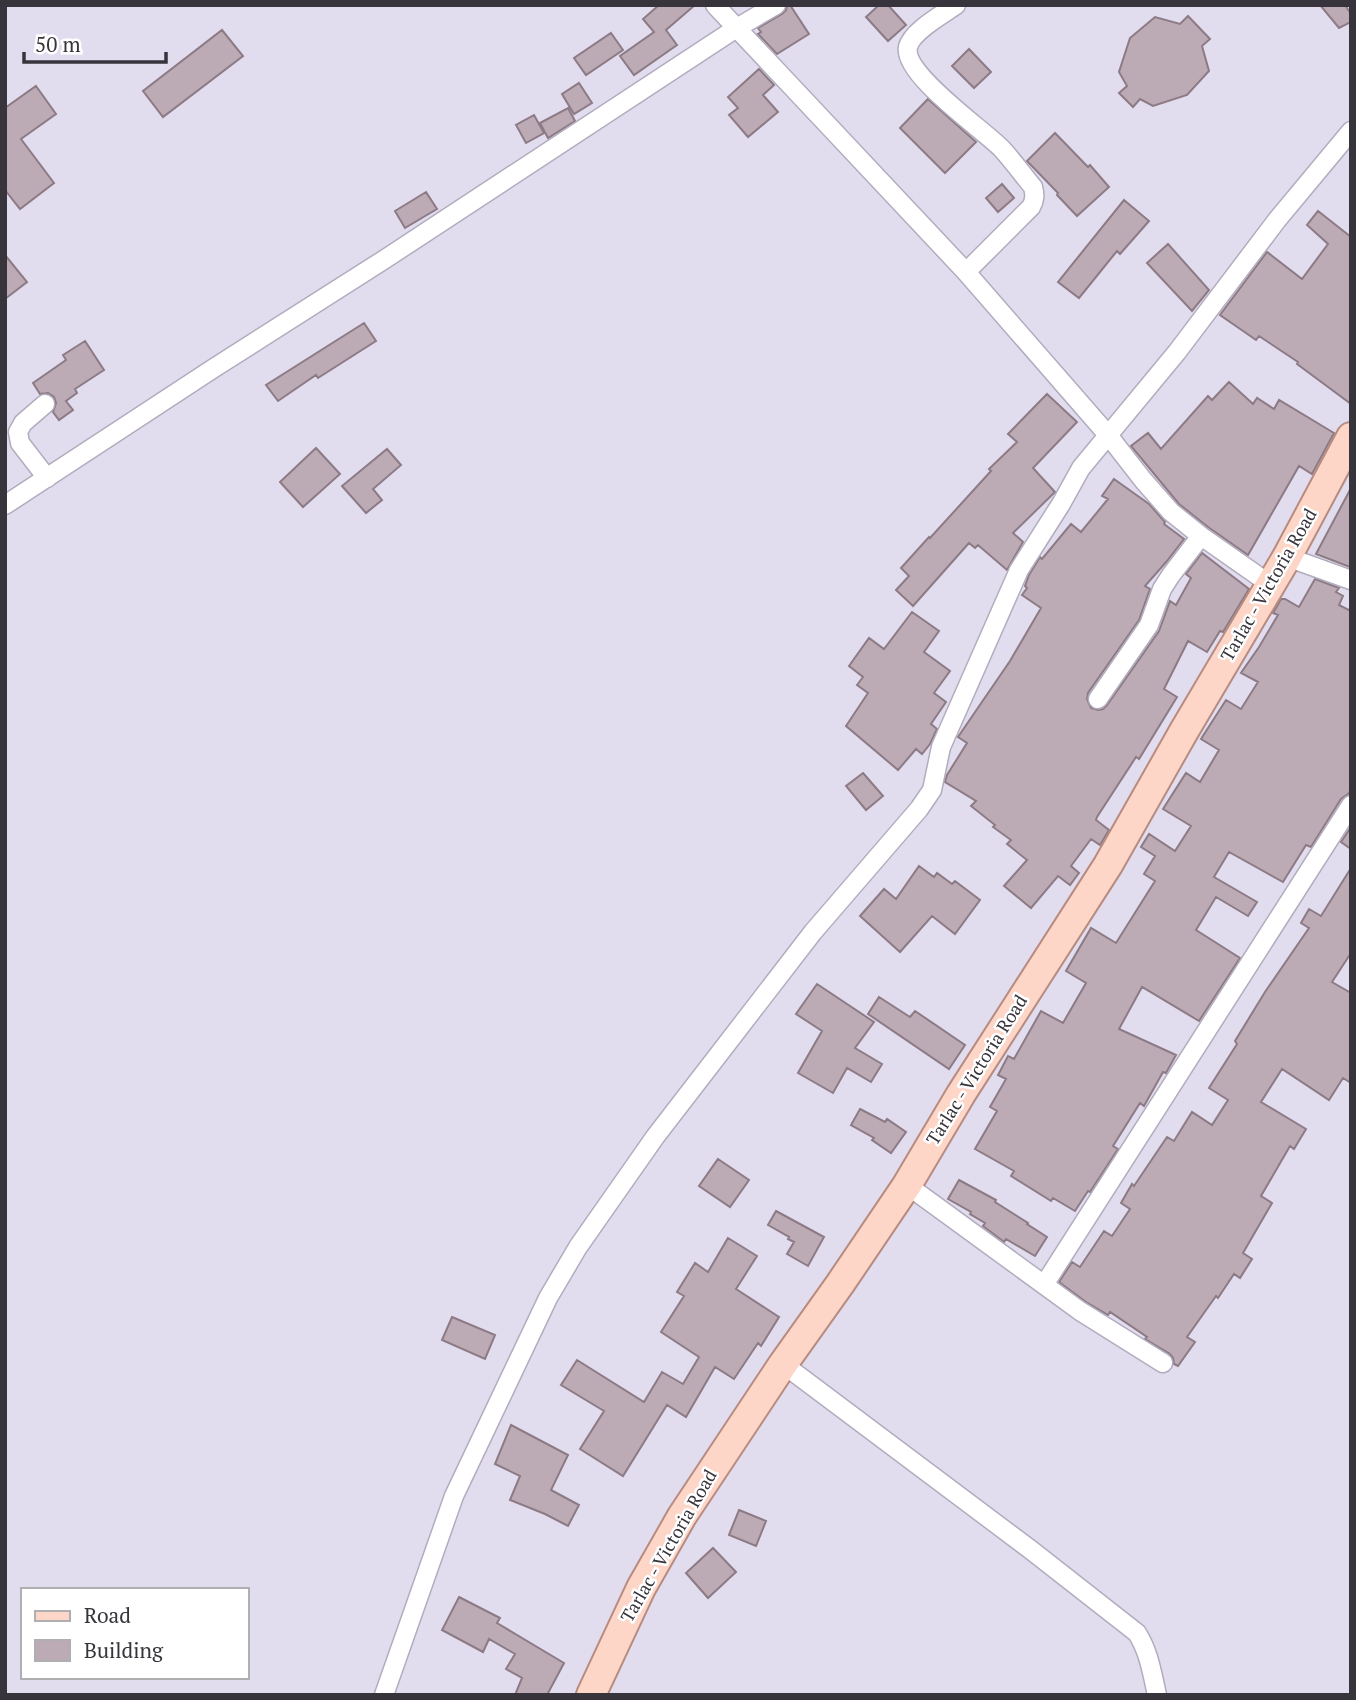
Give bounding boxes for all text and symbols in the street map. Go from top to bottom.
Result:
scale bar [24,21,166,65]
text: 50 m [35,30,81,58]
street label: Tarlac - Victoria Road [1215,504,1322,665]
street label: Tarlac - Victoria Road [920,990,1032,1149]
street label: Tarlac - Victoria Road [615,1465,722,1626]
legend [21,1588,248,1679]
text: Road [84,1601,131,1629]
text: Building [84,1636,164,1664]

